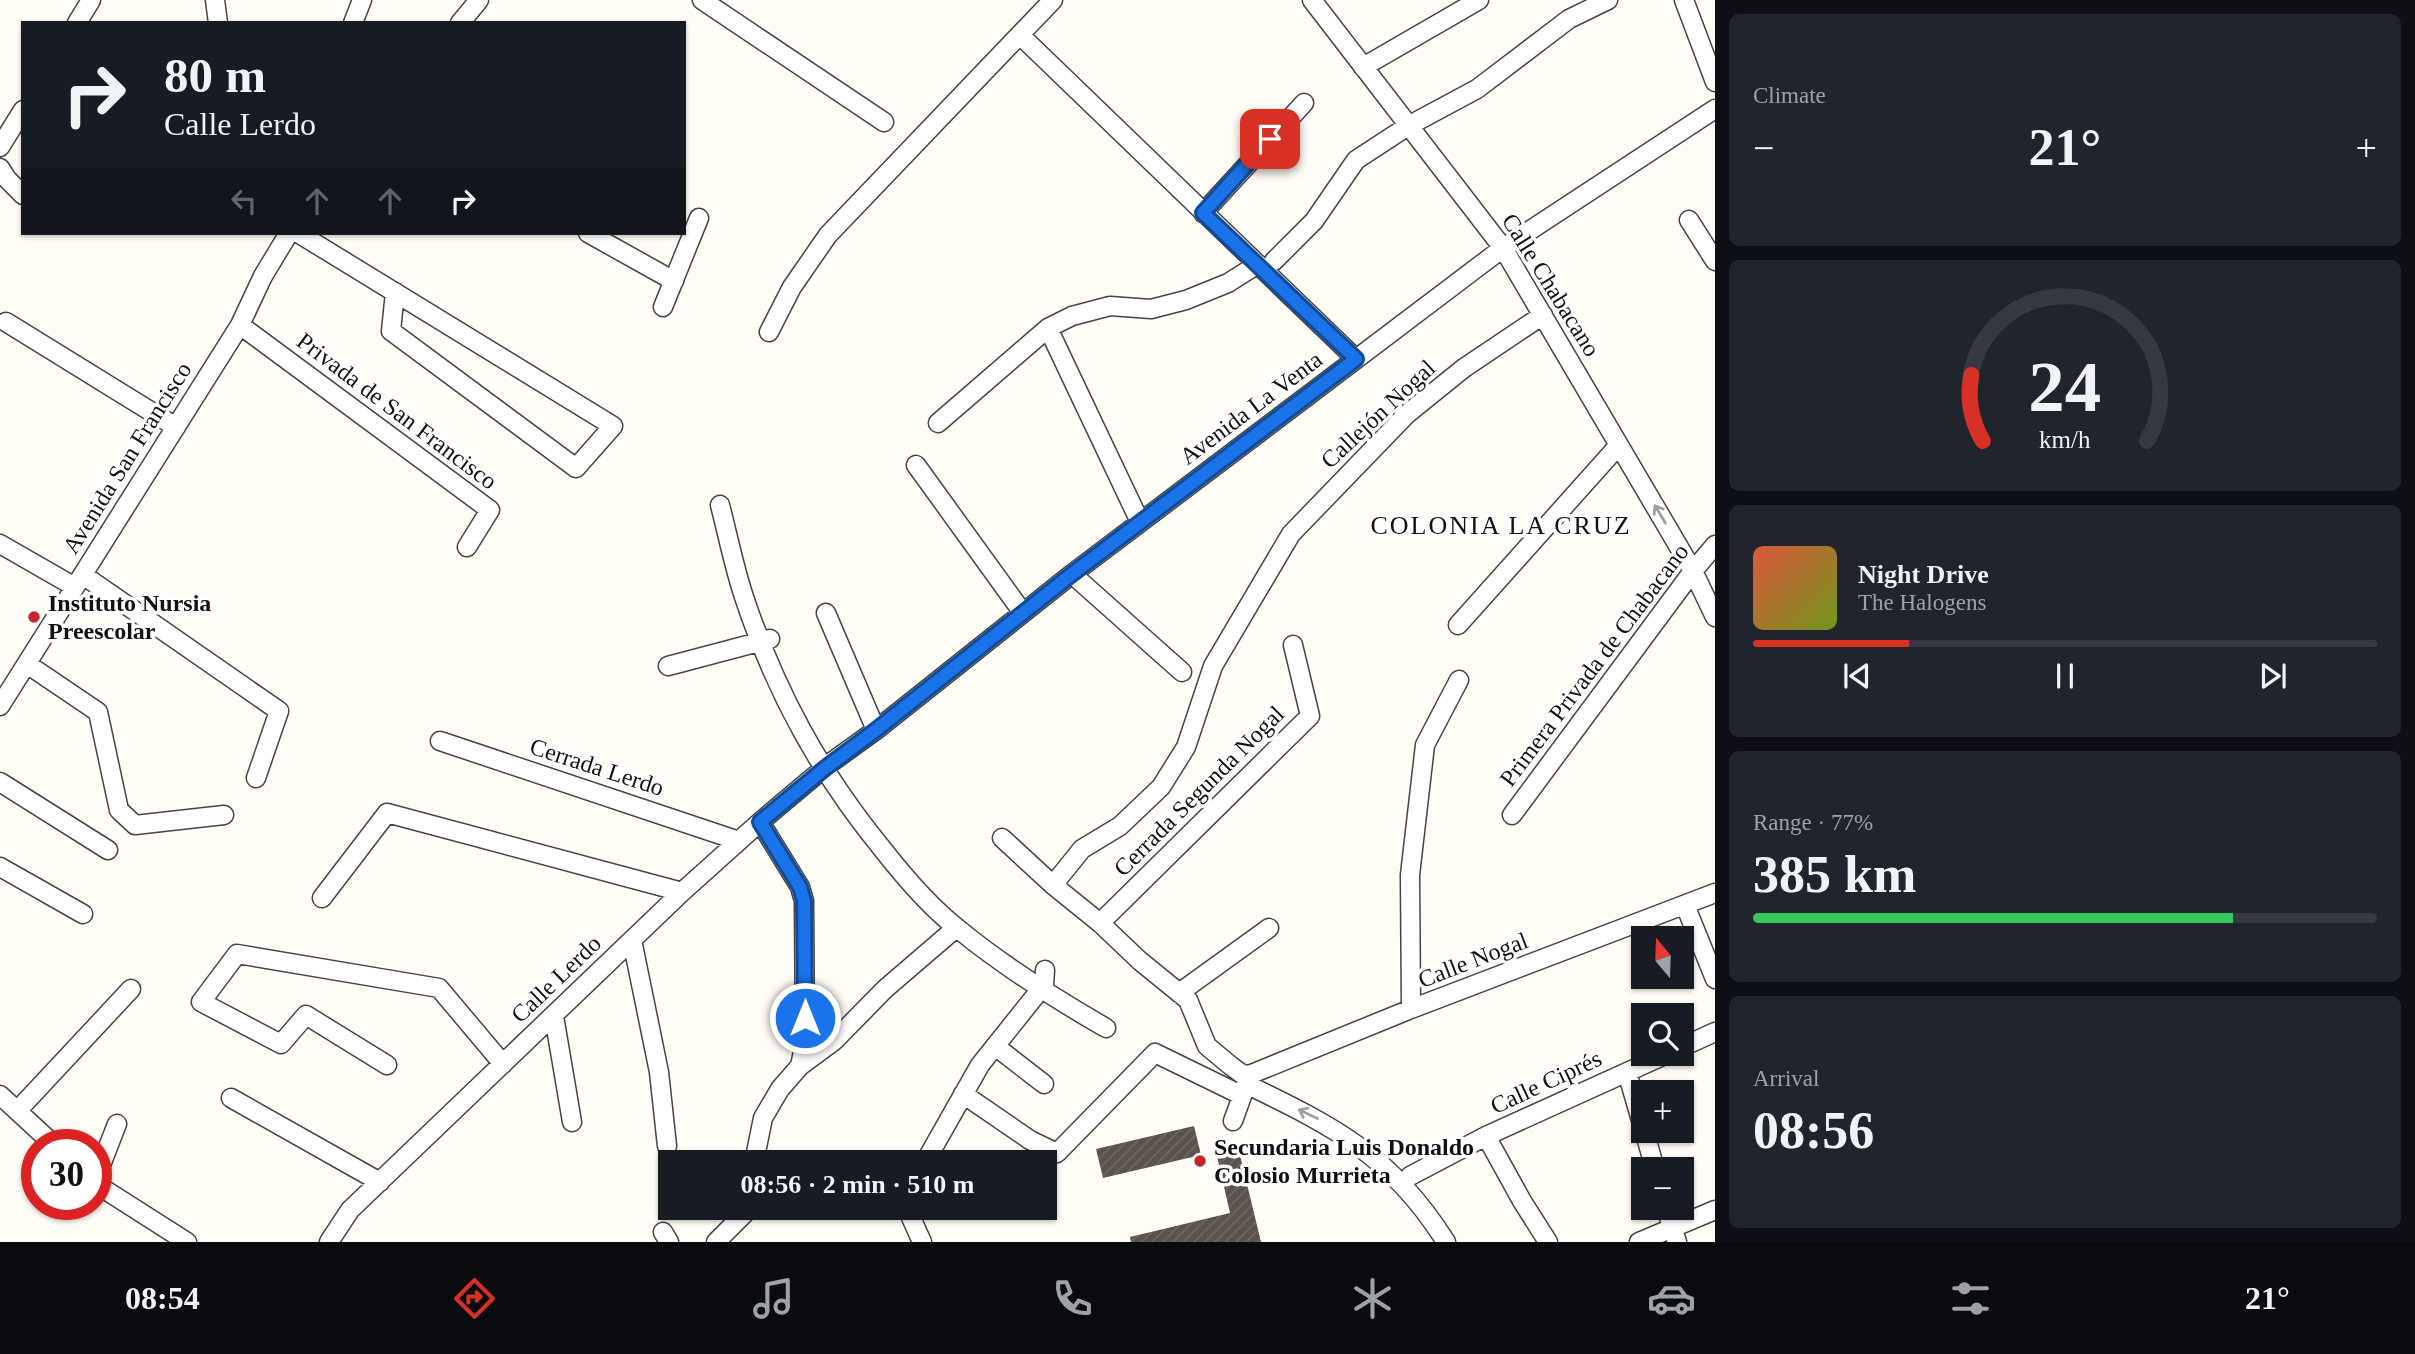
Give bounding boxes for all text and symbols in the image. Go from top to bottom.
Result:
text: 80 m [164,48,266,103]
icon: right [49,49,140,140]
text: Climate [1753,83,1826,108]
text: Calle Lerdo [164,106,316,142]
pin [1240,109,1300,169]
text: 21° [2029,119,2101,176]
icon: arrive [1251,120,1289,158]
text: − [1753,127,1774,169]
text: + [2356,127,2377,169]
icon: left [225,182,263,220]
icon: ahead [298,182,336,220]
icon: ahead [371,182,409,220]
icon: right [444,182,482,220]
street label: Calle Chabacano [1497,209,1605,361]
street label: Privada de San Francisco [292,327,502,495]
street label: Avenida La Venta [1175,346,1327,470]
text: 24 [2029,347,2101,428]
street label: Callejón Nogal [1316,354,1440,473]
street label: Avenida San Francisco [57,357,197,559]
text: km/h [2039,426,2091,453]
one-way arrow [1653,504,1666,525]
district label: COLONIA LA CRUZ [1370,511,1632,540]
street label: Primera Privada de Chabacano [1494,539,1694,791]
text: Night Drive [1858,560,1989,589]
place label: Instituto Nursia Preescolar [48,590,211,644]
text: The Halogens [1858,590,1986,615]
marker: Instituto Nursia Preescolar [26,609,42,625]
icon: previous [1838,657,1876,695]
icon: pause [2046,657,2084,695]
icon: next [2254,657,2292,695]
street label: Cerrada Segunda Nogal [1109,701,1289,881]
street label: Cerrada Lerdo [527,733,667,801]
text: Range · 77% [1753,810,1873,835]
text: 385 km [1753,846,1916,903]
north arrow [1631,926,1694,989]
map controls [1631,926,1694,1220]
street label: Calle Nogal [1415,927,1532,993]
street label: Calle Lerdo [506,930,606,1028]
position arrow [768,981,842,1055]
button: search [1631,1003,1694,1066]
street label: Calle Ciprés [1486,1045,1606,1119]
text: Arrival [1753,1066,1819,1091]
button: + [1631,1080,1694,1143]
text: 08:56 [1753,1102,1874,1159]
one-way arrow [1298,1107,1319,1121]
speed limit sign: 30 [21,1129,112,1220]
place label: Secundaria Luis Donaldo Colosio Murrieta [1214,1134,1474,1188]
marker: Secundaria Luis Donaldo Colosio Murrieta [1192,1153,1208,1169]
button: − [1631,1157,1694,1220]
text: 08:56 · 2 min · 510 m [741,1170,975,1199]
icon: directions [450,1274,499,1323]
icon: music [749,1274,798,1323]
icon: phone [1048,1274,1097,1323]
icon: climate [1348,1274,1397,1323]
icon: car [1647,1274,1696,1323]
icon: filters [1946,1274,1995,1323]
text: 08:54 [125,1280,200,1316]
text: 21° [2245,1280,2290,1316]

